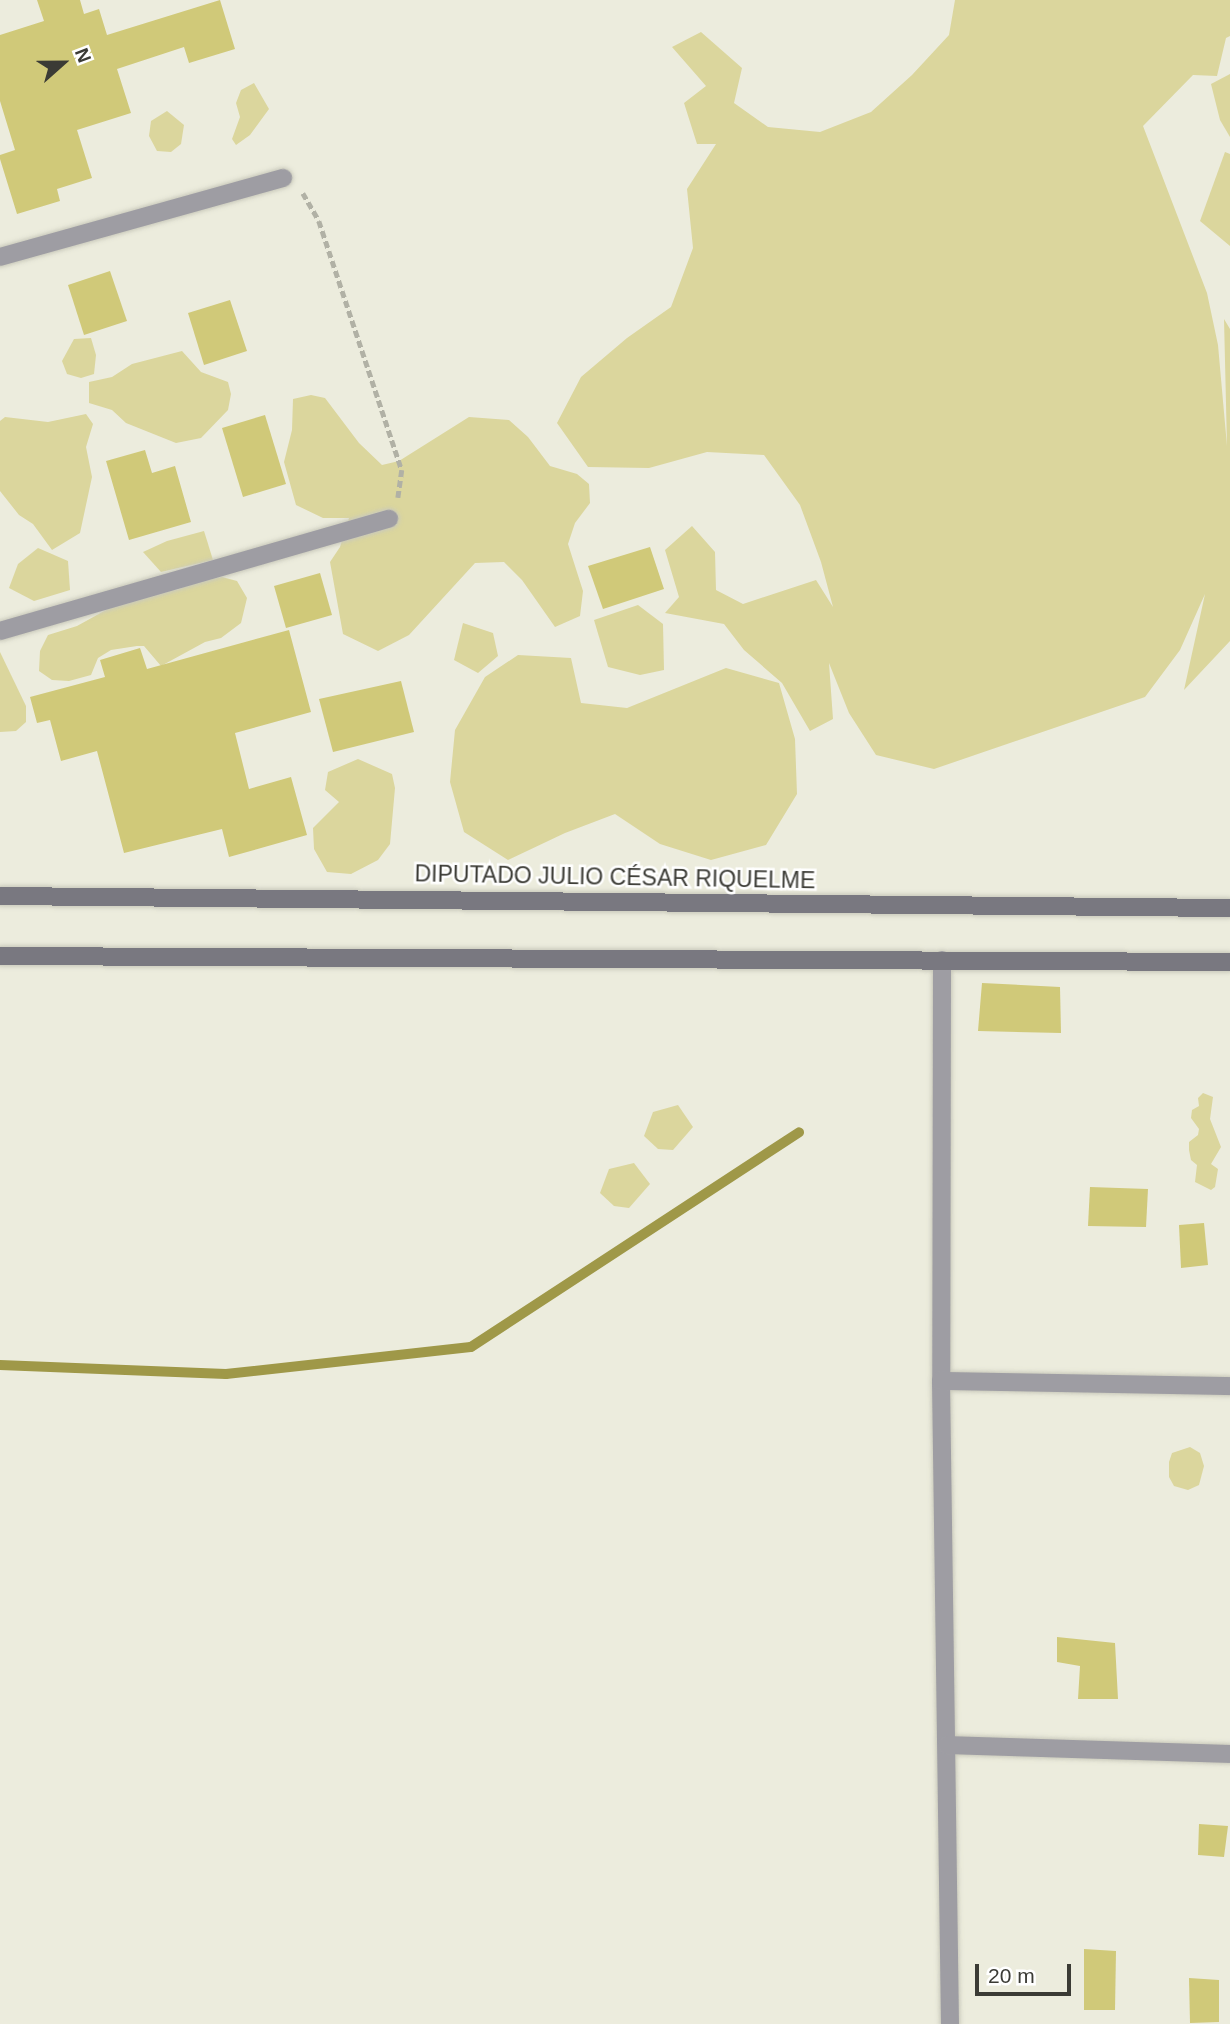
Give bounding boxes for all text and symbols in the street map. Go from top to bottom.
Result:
north arrow [28,28,98,98]
text: N [71,45,95,65]
street label: DIPUTADO JULIO CÉSAR RIQUELME [414,860,816,894]
scale bar [978,1951,1074,1995]
text: 20 m [988,1964,1035,1987]

